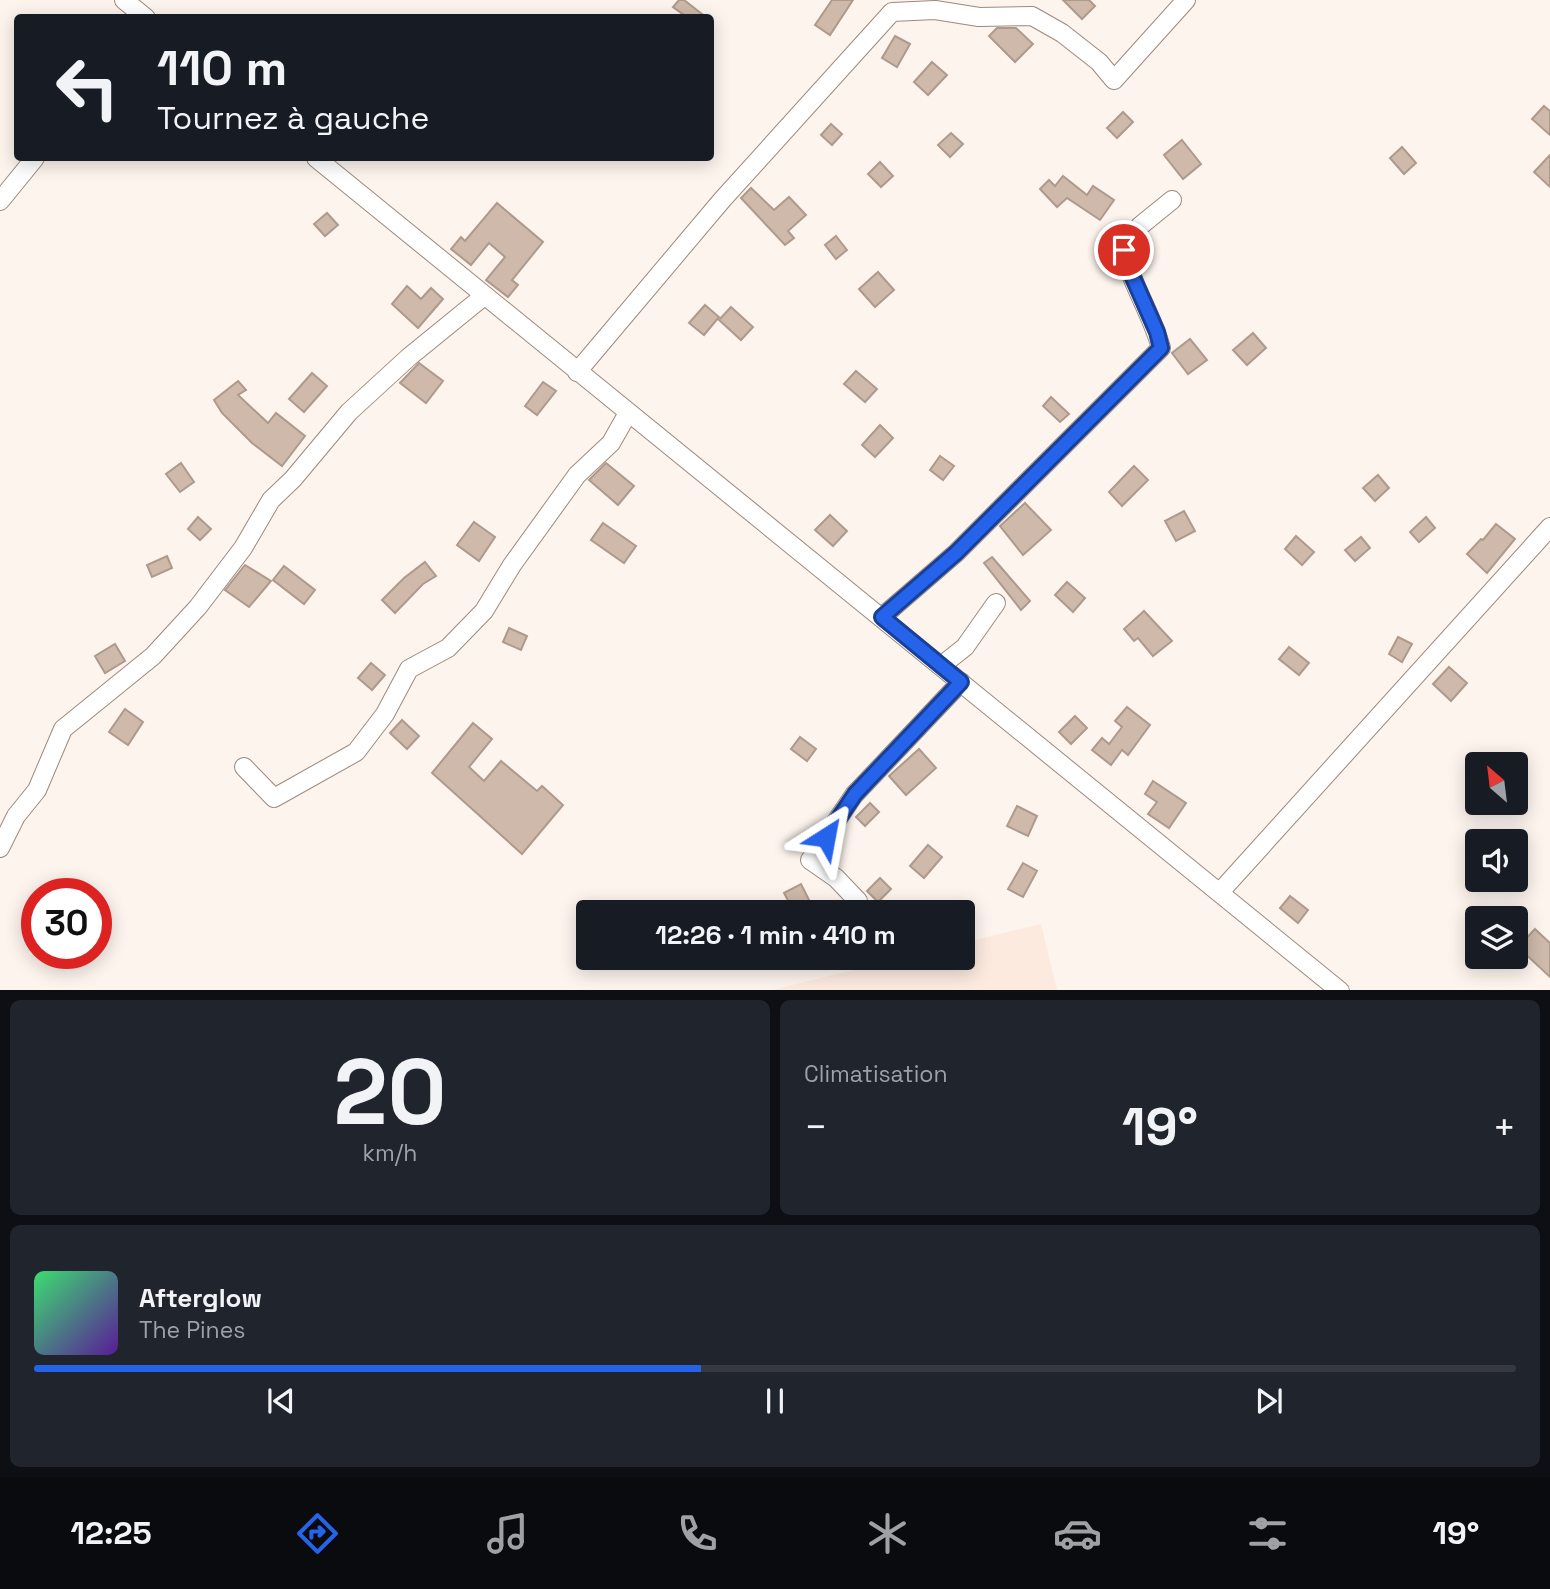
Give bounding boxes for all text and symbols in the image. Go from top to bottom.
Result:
text: 110 m [157,37,287,99]
icon: left [42,42,133,133]
text: Tournez à gauche [157,98,429,138]
pin [1094,220,1154,280]
icon: arrive [1105,231,1143,269]
north arrow [1465,752,1528,816]
map controls [1465,752,1528,969]
position arrow [789,800,863,874]
button: sound [1465,829,1528,892]
speed limit sign: 30 [21,878,112,969]
button: layers [1465,906,1528,969]
text: 12:26 · 1 min · 410 m [655,918,896,952]
text: 20 [333,1034,447,1151]
text: Climatisation [804,1059,948,1089]
text: 19° [1122,1094,1198,1160]
text: − [804,1103,828,1151]
text: + [1492,1103,1516,1151]
text: km/h [363,1138,417,1168]
text: Afterglow [139,1281,262,1315]
text: The Pines [139,1315,245,1345]
icon: previous [262,1382,300,1420]
icon: pause [756,1382,794,1420]
icon: next [1250,1382,1288,1420]
icon: directions [293,1509,342,1558]
icon: music [483,1509,532,1558]
icon: phone [673,1509,722,1558]
icon: climate [863,1509,912,1558]
icon: car [1053,1509,1102,1558]
icon: filters [1243,1509,1292,1558]
text: 12:25 [70,1513,152,1553]
text: 19° [1433,1513,1479,1553]

